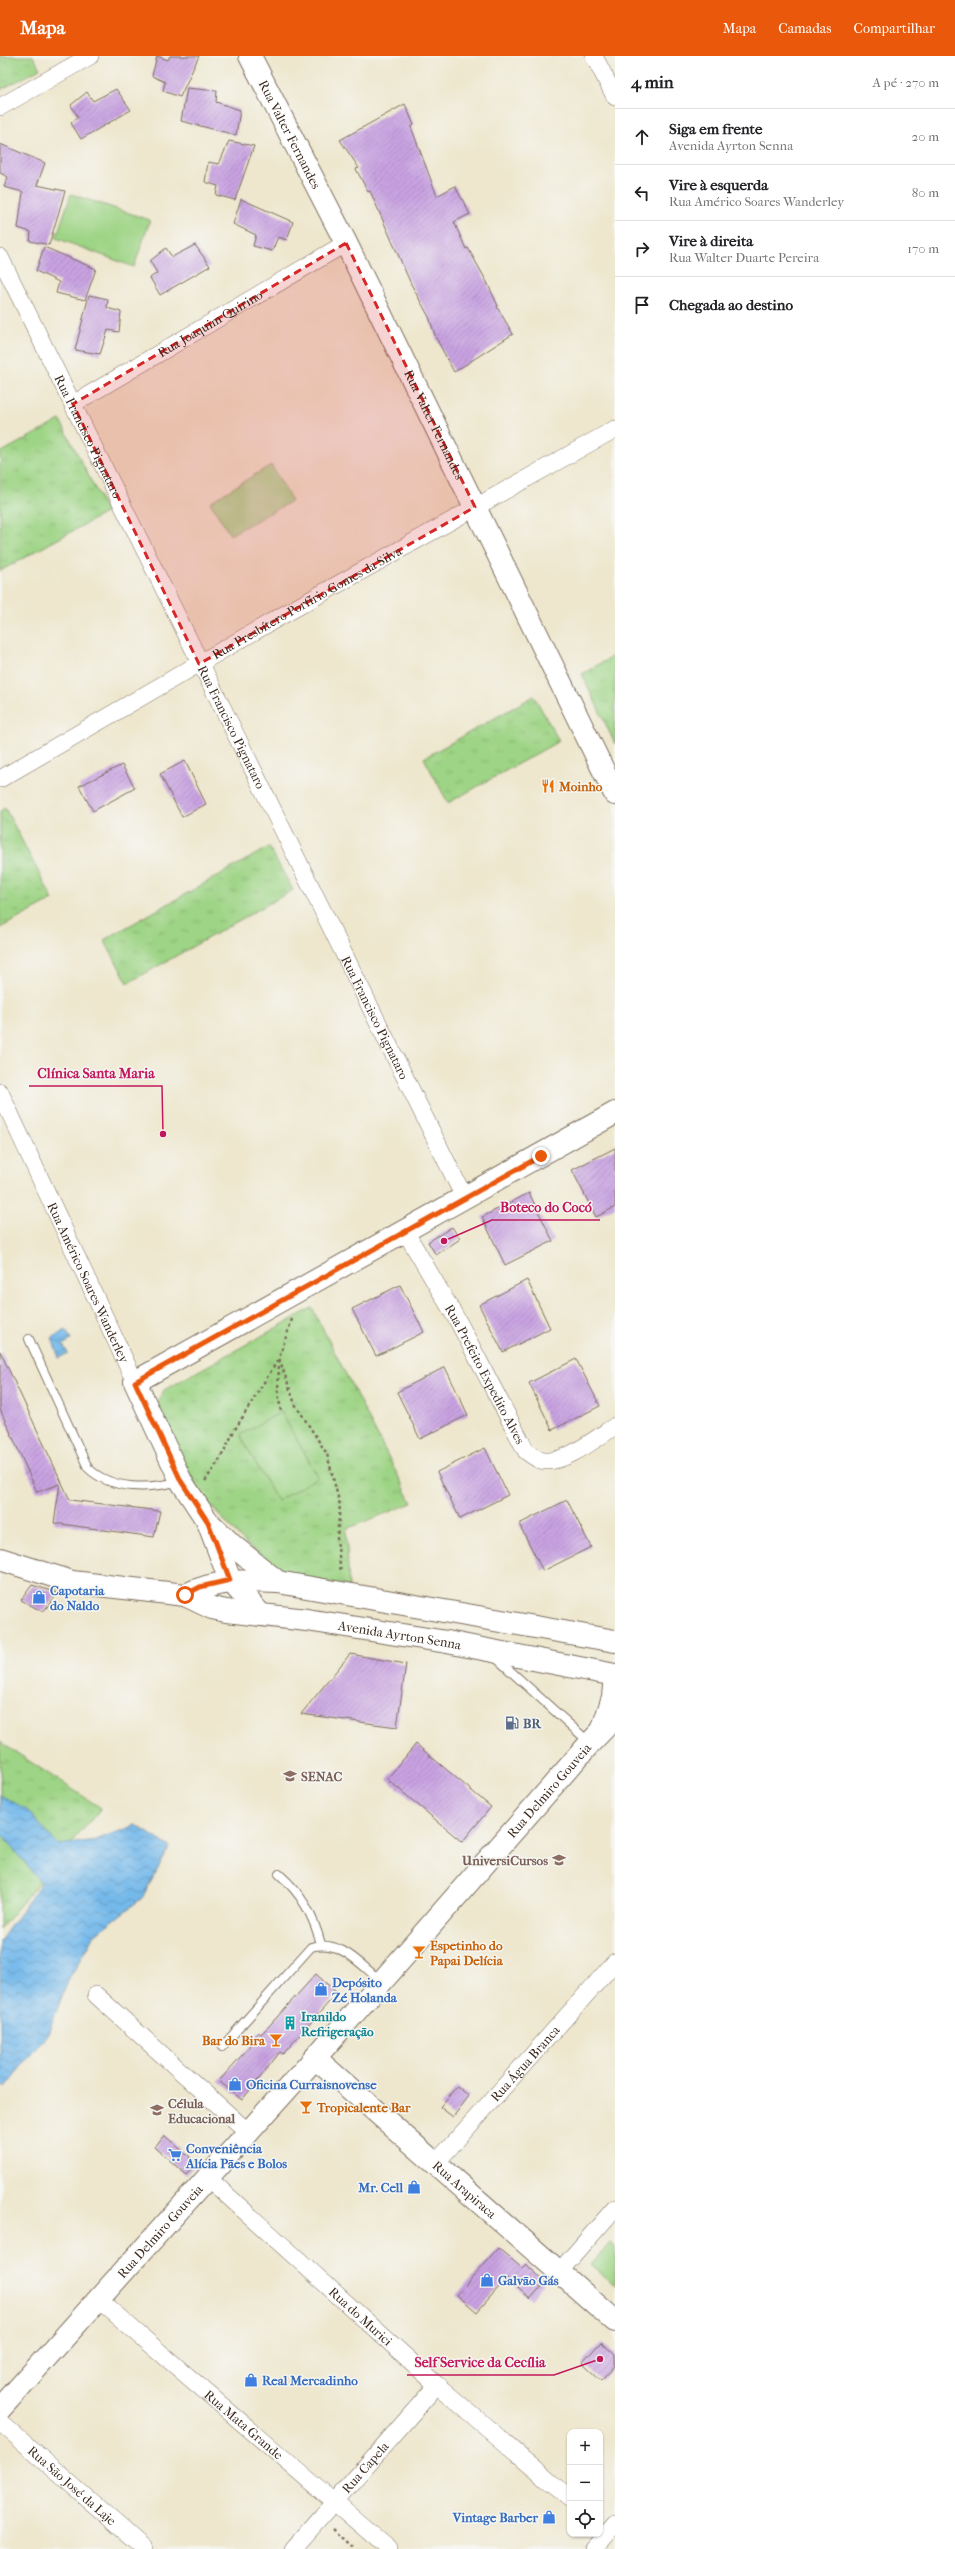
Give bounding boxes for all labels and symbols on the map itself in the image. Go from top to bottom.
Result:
street label: Rua Valter Fernandes [256,77,324,191]
street label: Rua Joaquim Quirino [155,286,265,360]
street label: Rua Valter Fernandes [401,367,468,482]
street label: Rua Francisco Pignataro [52,372,126,501]
street label: Rua Presbítero Porfírio Gomes da Silva [209,542,405,662]
street label: Rua Francisco Pignataro [195,663,269,791]
restaurant icon: Moinho [540,778,556,794]
place label: Moinho [558,779,603,794]
street label: Rua Francisco Pignataro [339,953,412,1082]
callout: Clínica Santa Maria [29,1060,162,1086]
text: Clínica Santa Maria [37,1065,155,1082]
route end [532,1147,550,1165]
callout: Boteco do Cocó [492,1194,600,1220]
text: Boteco do Cocó [500,1199,592,1216]
street label: Rua Américo Soares Wanderley [45,1200,133,1366]
street label: Rua Prefeito Expedito Alves [442,1301,528,1447]
place label: Capotaria do Naldo [50,1583,105,1613]
route start [176,1586,194,1604]
shop icon: Capotaria do Naldo [31,1589,47,1605]
street label: Avenida Ayrton Senna [336,1617,463,1652]
fuel station icon: BR [504,1715,520,1731]
place label: BR [523,1716,542,1731]
street label: Rua Delmiro Gouveia [503,1739,595,1841]
school or university icon: SENAC [282,1768,298,1784]
place label: SENAC [301,1769,342,1784]
school or university icon: UniversiCursos [551,1852,567,1868]
place label: UniversiCursos [461,1853,548,1868]
place label: Espetinho do Papai Delícia [430,1938,504,1969]
bar icon: Espetinho do Papai Delícia [411,1944,427,1960]
place label: Depósito Zé Holanda [332,1975,398,2005]
shop icon: Depósito Zé Holanda [313,1981,329,1997]
place label: Iranildo Refrigeração [301,2009,374,2040]
building icon: Iranildo Refrigeração [282,2015,298,2031]
street label: Rua Água Branca [487,2021,563,2104]
bar icon: Bar do Bira [268,2032,284,2048]
place label: Bar do Bira [202,2033,266,2048]
shop icon: Oficina Curraisnovense [227,2076,243,2092]
place label: Oficina Curraisnovense [246,2077,377,2092]
place label: Célula Educacional [168,2096,236,2126]
bar icon: Tropicalente Bar [298,2099,314,2115]
place label: Tropicalente Bar [316,2100,411,2116]
school or university icon: Célula Educacional [149,2102,165,2118]
place label: Conveniência Alícia Pães e Bolos [185,2141,287,2171]
supermarket icon: Conveniência Alícia Pães e Bolos [167,2147,183,2163]
street label: Rua Arapiraca [430,2157,500,2222]
shop icon: Mr. Cell [406,2179,422,2195]
place label: Mr. Cell [357,2180,403,2195]
street label: Rua Delmiro Gouveia [114,2181,206,2281]
shop icon: Galvão Gás [479,2272,495,2288]
place label: Galvão Gás [498,2273,559,2288]
street label: Rua do Murici [326,2284,396,2349]
callout: Self Service da Cecília [407,2349,554,2375]
text: Self Service da Cecília [414,2354,546,2371]
shop icon: Real Mercadinho [243,2372,259,2388]
place label: Real Mercadinho [262,2373,358,2388]
street label: Rua Mata Grande [202,2387,287,2463]
street label: Rua Capela [338,2438,392,2496]
street label: Rua São José da Laje [25,2443,120,2528]
shop icon: Vintage Barber [541,2509,557,2525]
place label: Vintage Barber [452,2510,538,2526]

